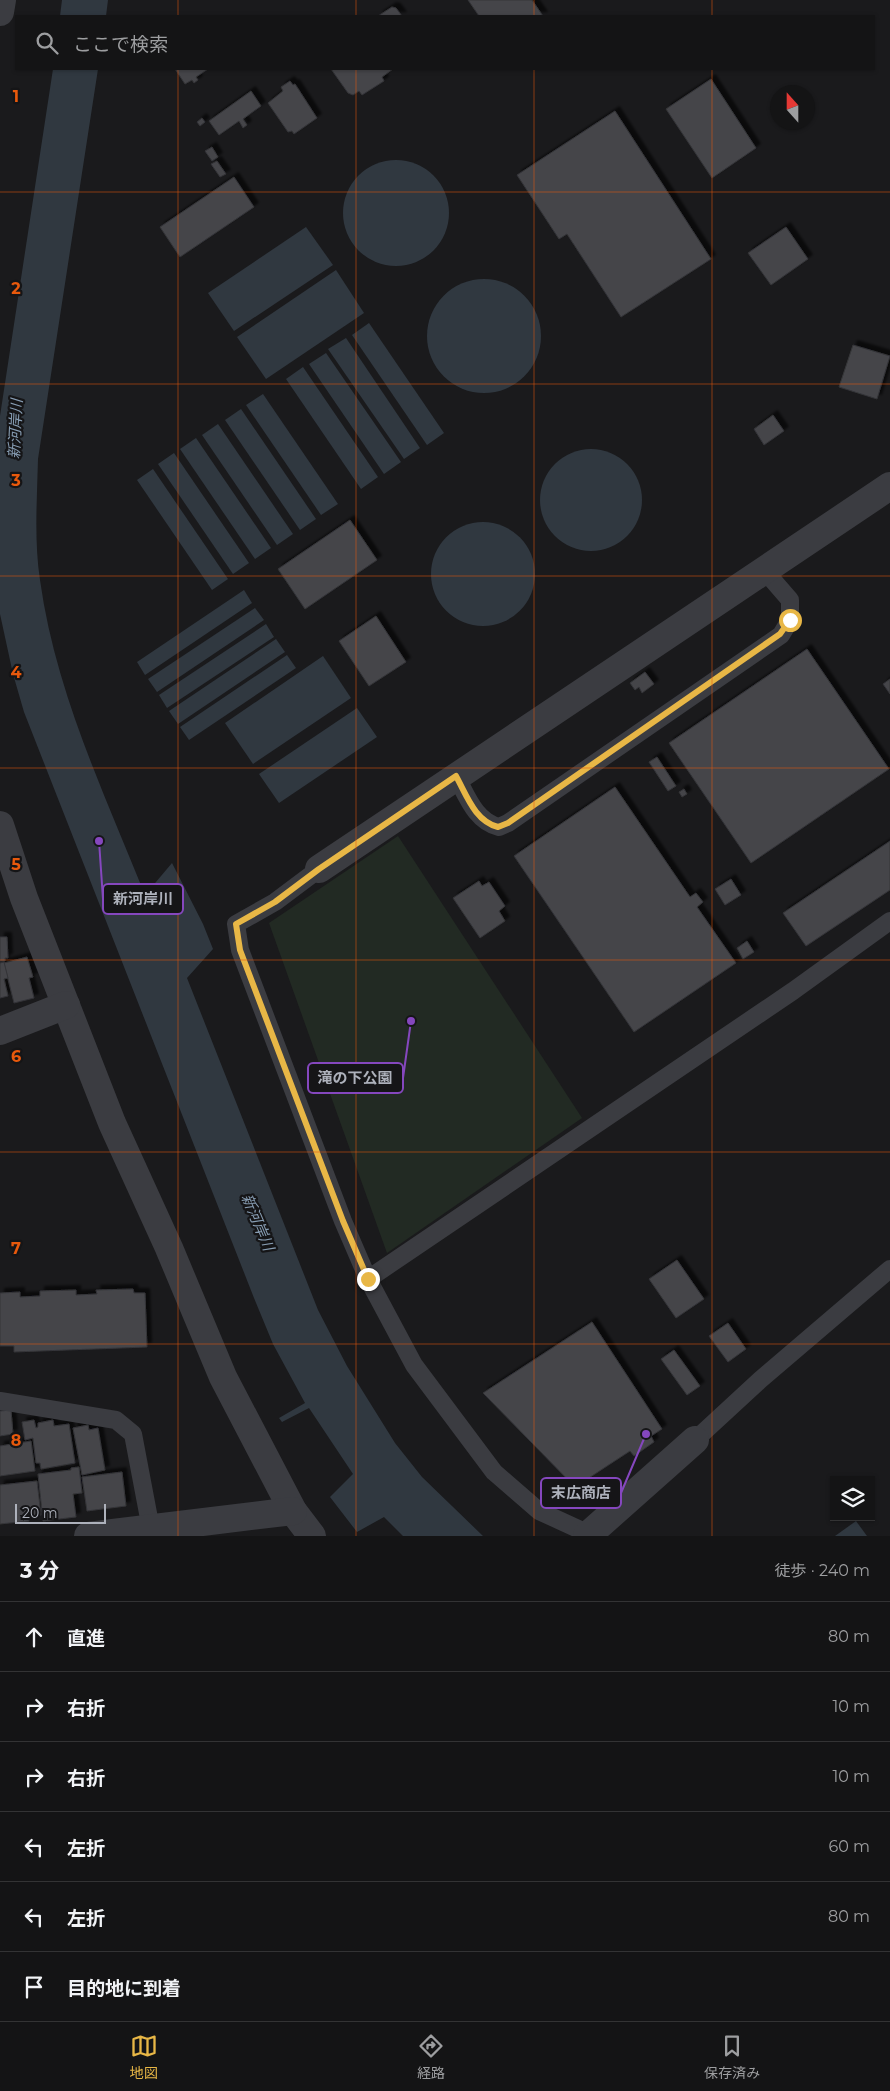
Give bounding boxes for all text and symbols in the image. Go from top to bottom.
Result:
search box [15,15,875,70]
icon: search [33,29,61,57]
text: ここで検索 [73,33,168,56]
north arrow [770,85,815,130]
text: 1 [13,87,19,106]
text: 2 [11,279,21,298]
water label: 新河岸川 [4,397,26,459]
text: 3 [10,471,21,490]
route start [779,609,802,632]
text: 4 [10,663,22,682]
text: 5 [11,855,21,874]
callout: 新河岸川 [103,884,183,914]
text: 新河岸川 [113,889,173,908]
text: 6 [11,1047,21,1066]
callout: 滝の下公園 [308,1063,403,1093]
text: 滝の下公園 [317,1068,393,1087]
water label: 新河岸川 [238,1191,279,1255]
text: 7 [11,1239,21,1258]
route end [357,1268,380,1291]
text: 8 [11,1431,21,1450]
map controls [830,1476,875,1521]
button: layers [830,1476,875,1521]
callout: 末広商店 [541,1478,621,1508]
text: 末広商店 [551,1483,611,1502]
scale bar [15,1501,106,1524]
text: 20 m [22,1504,58,1522]
text: 3 分 [20,1558,59,1583]
text: 徒歩 · 240 m [775,1561,870,1580]
icon: ahead [20,1623,48,1651]
text: 直進 [67,1627,105,1650]
text: 80 m [828,1627,870,1646]
icon: right [20,1693,48,1721]
text: 右折 [67,1697,105,1720]
text: 10 m [832,1697,870,1716]
icon: right [20,1763,48,1791]
text: 右折 [67,1767,105,1790]
text: 10 m [832,1767,870,1786]
icon: left [20,1833,48,1861]
text: 左折 [67,1837,105,1860]
text: 60 m [828,1837,870,1856]
icon: left [20,1903,48,1931]
text: 左折 [67,1907,105,1930]
text: 80 m [828,1907,870,1926]
icon: arrive [20,1973,48,2001]
text: 目的地に到着 [67,1977,181,2000]
tab: 地図 [130,2032,158,2082]
tab: 経路 [417,2032,445,2082]
tab: 保存済み [704,2032,760,2082]

